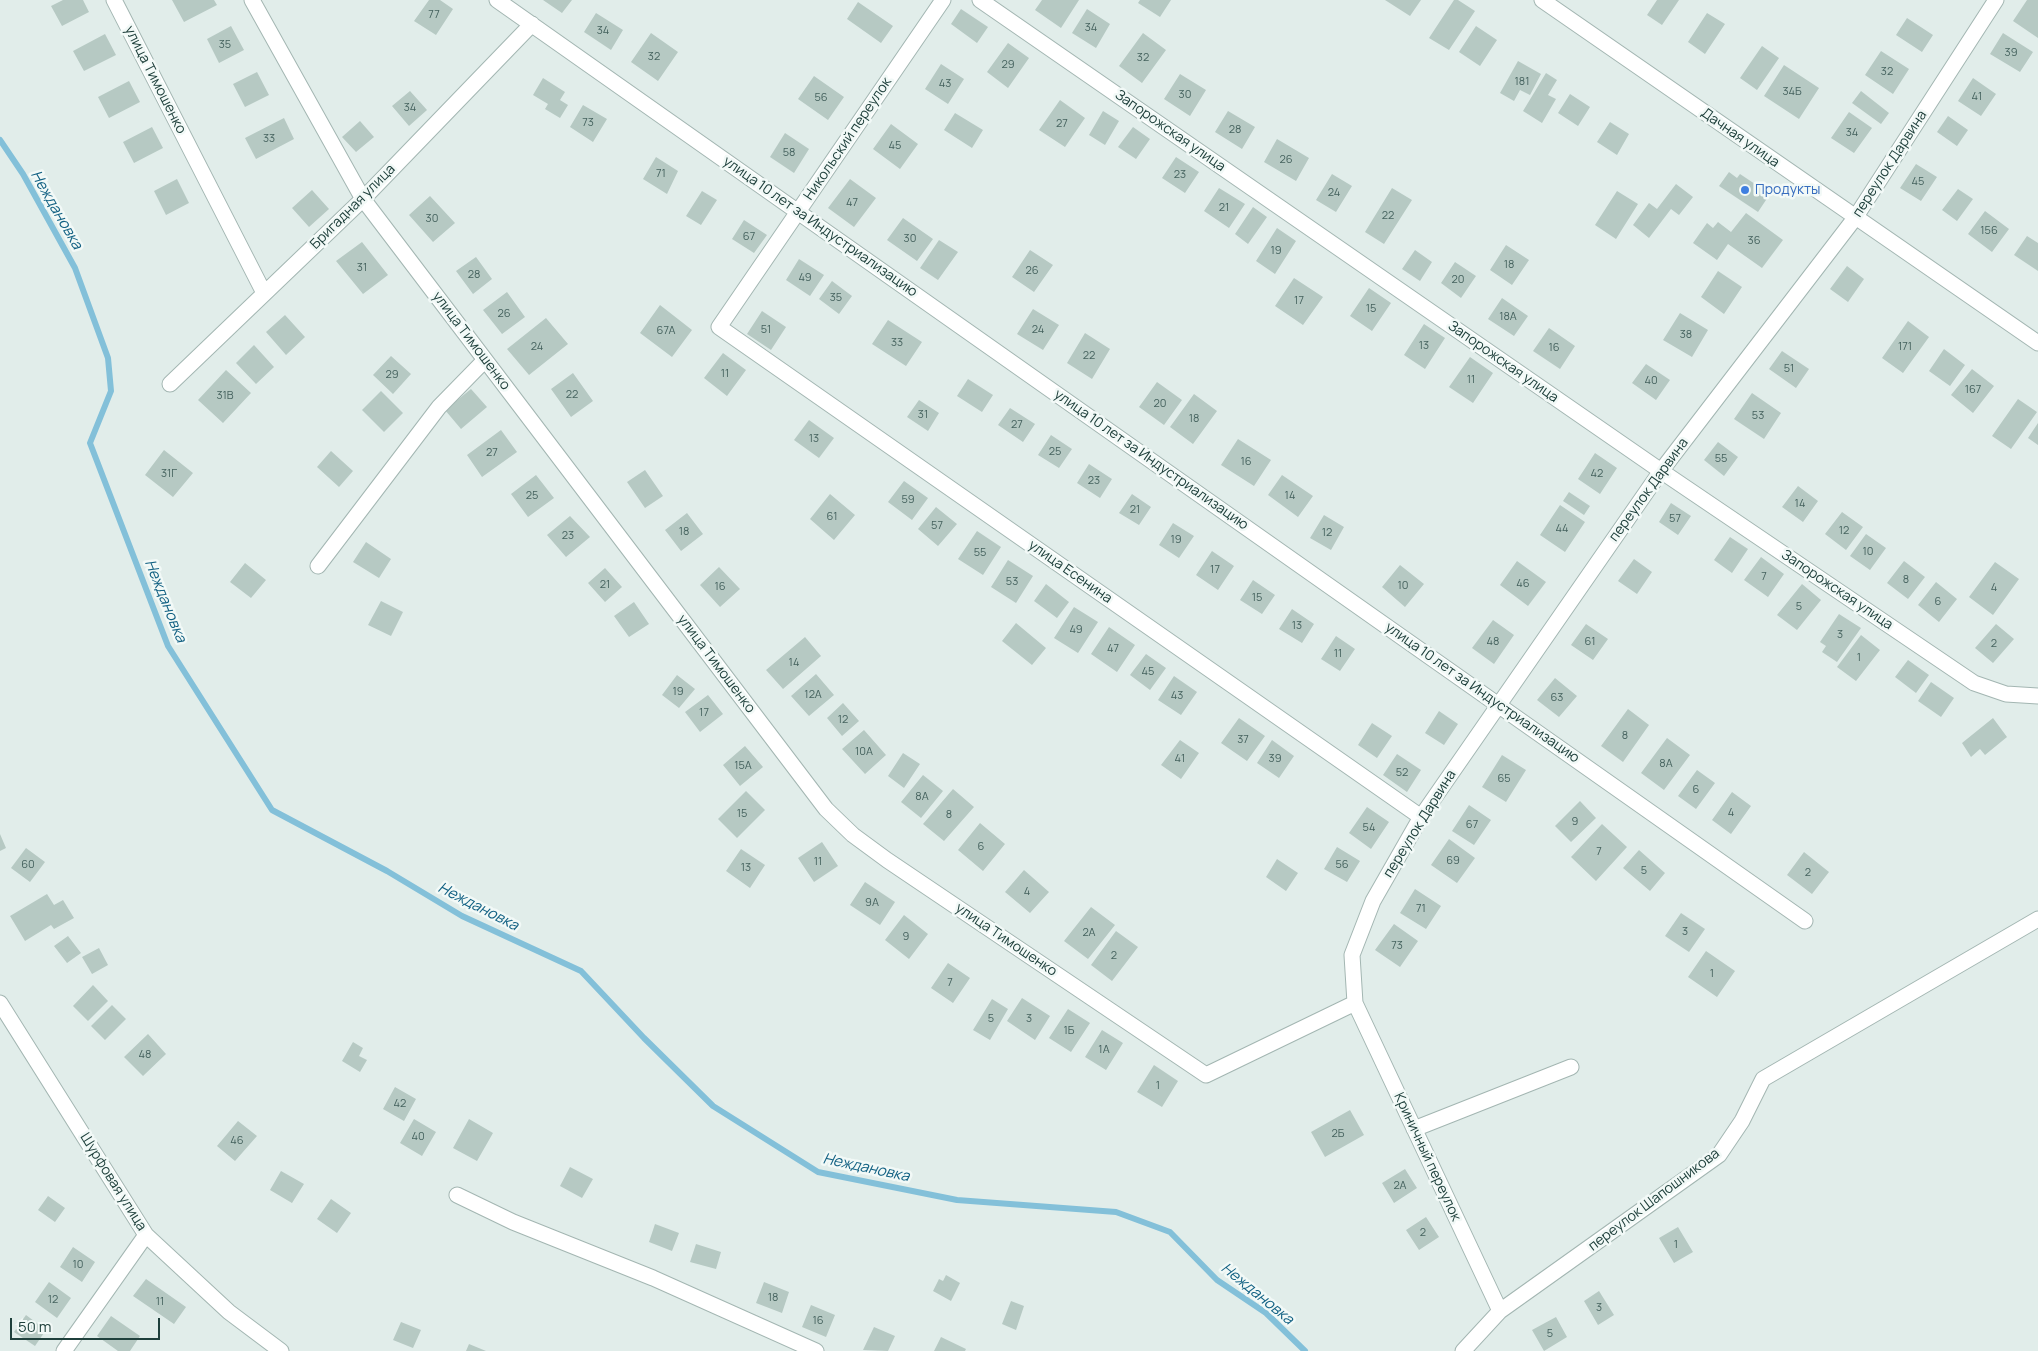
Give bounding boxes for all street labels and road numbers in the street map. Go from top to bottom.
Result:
street label: улица Тимошенко [121,23,189,137]
street label: Никольский переулок [801,74,895,204]
street label: Запорожская улица [1112,87,1228,175]
street label: Дачная улица [1698,105,1782,171]
street label: переулок Дарвина [1849,108,1931,220]
street label: улица 10 лет за Индустриализацию [720,153,920,301]
street label: Бригадная улица [307,161,399,253]
street label: улица Тимошенко [429,289,513,393]
street label: Запорожская улица [1445,318,1561,406]
street label: улица 10 лет за Индустриализацию [1051,386,1251,534]
street label: переулок Дарвина [1606,435,1692,545]
street label: улица Есенина [1025,537,1115,607]
street label: Запорожская улица [1778,546,1896,634]
street label: улица Тимошенко [674,612,758,716]
street label: улица 10 лет за Индустриализацию [1382,619,1582,767]
street label: переулок Дарвина [1380,767,1460,881]
street label: улица Тимошенко [952,900,1060,980]
street label: Криничный переулок [1390,1090,1464,1224]
street label: Шурфовая улица [76,1130,150,1234]
street label: переулок Шапошникова [1585,1145,1723,1255]

